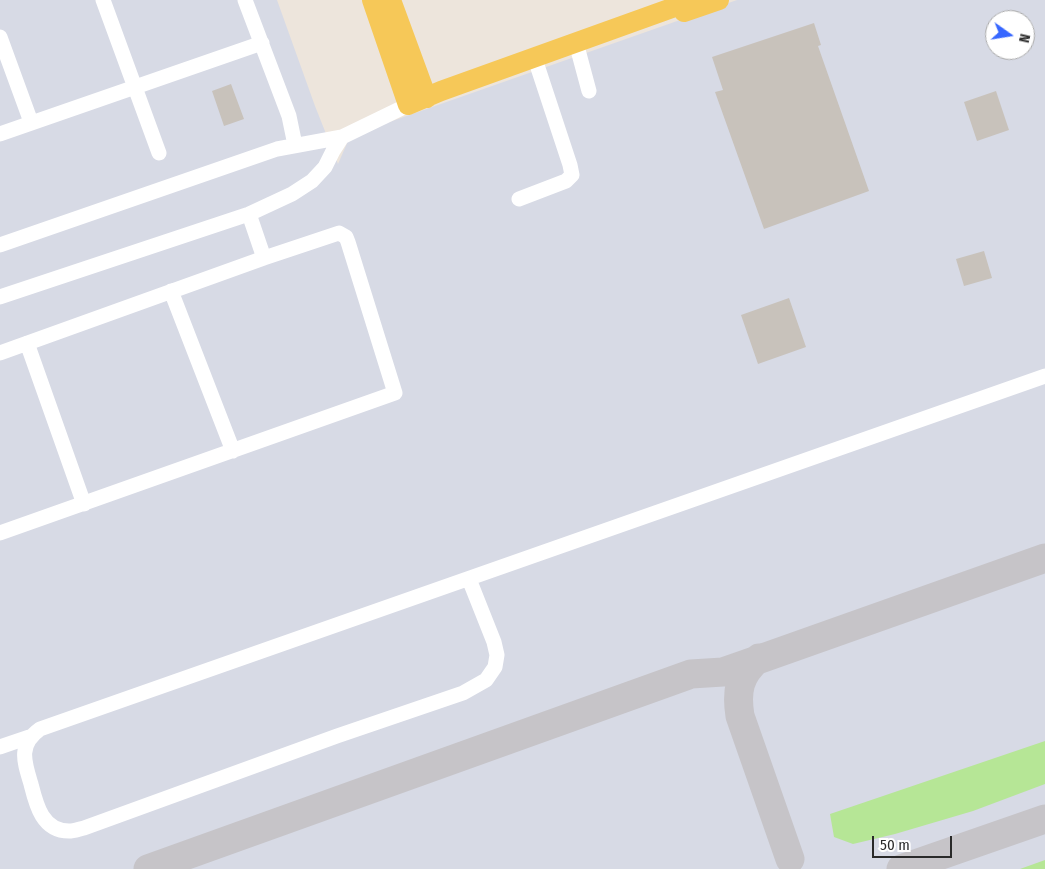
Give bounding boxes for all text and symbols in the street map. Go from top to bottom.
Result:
north arrow [985,10,1035,60]
text: N [1015,32,1033,44]
scale bar [875,826,955,858]
text: 50 m [880,836,910,854]

